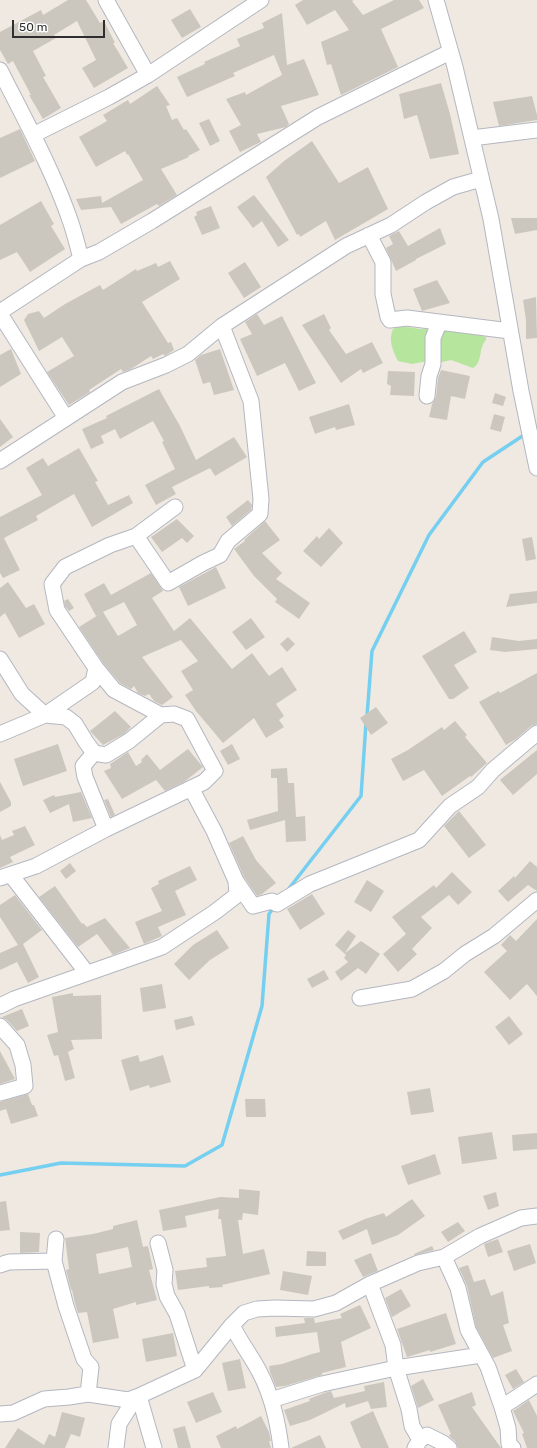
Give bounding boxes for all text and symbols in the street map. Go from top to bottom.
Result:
scale bar [14,12,107,38]
text: 50 m [19,20,47,34]

